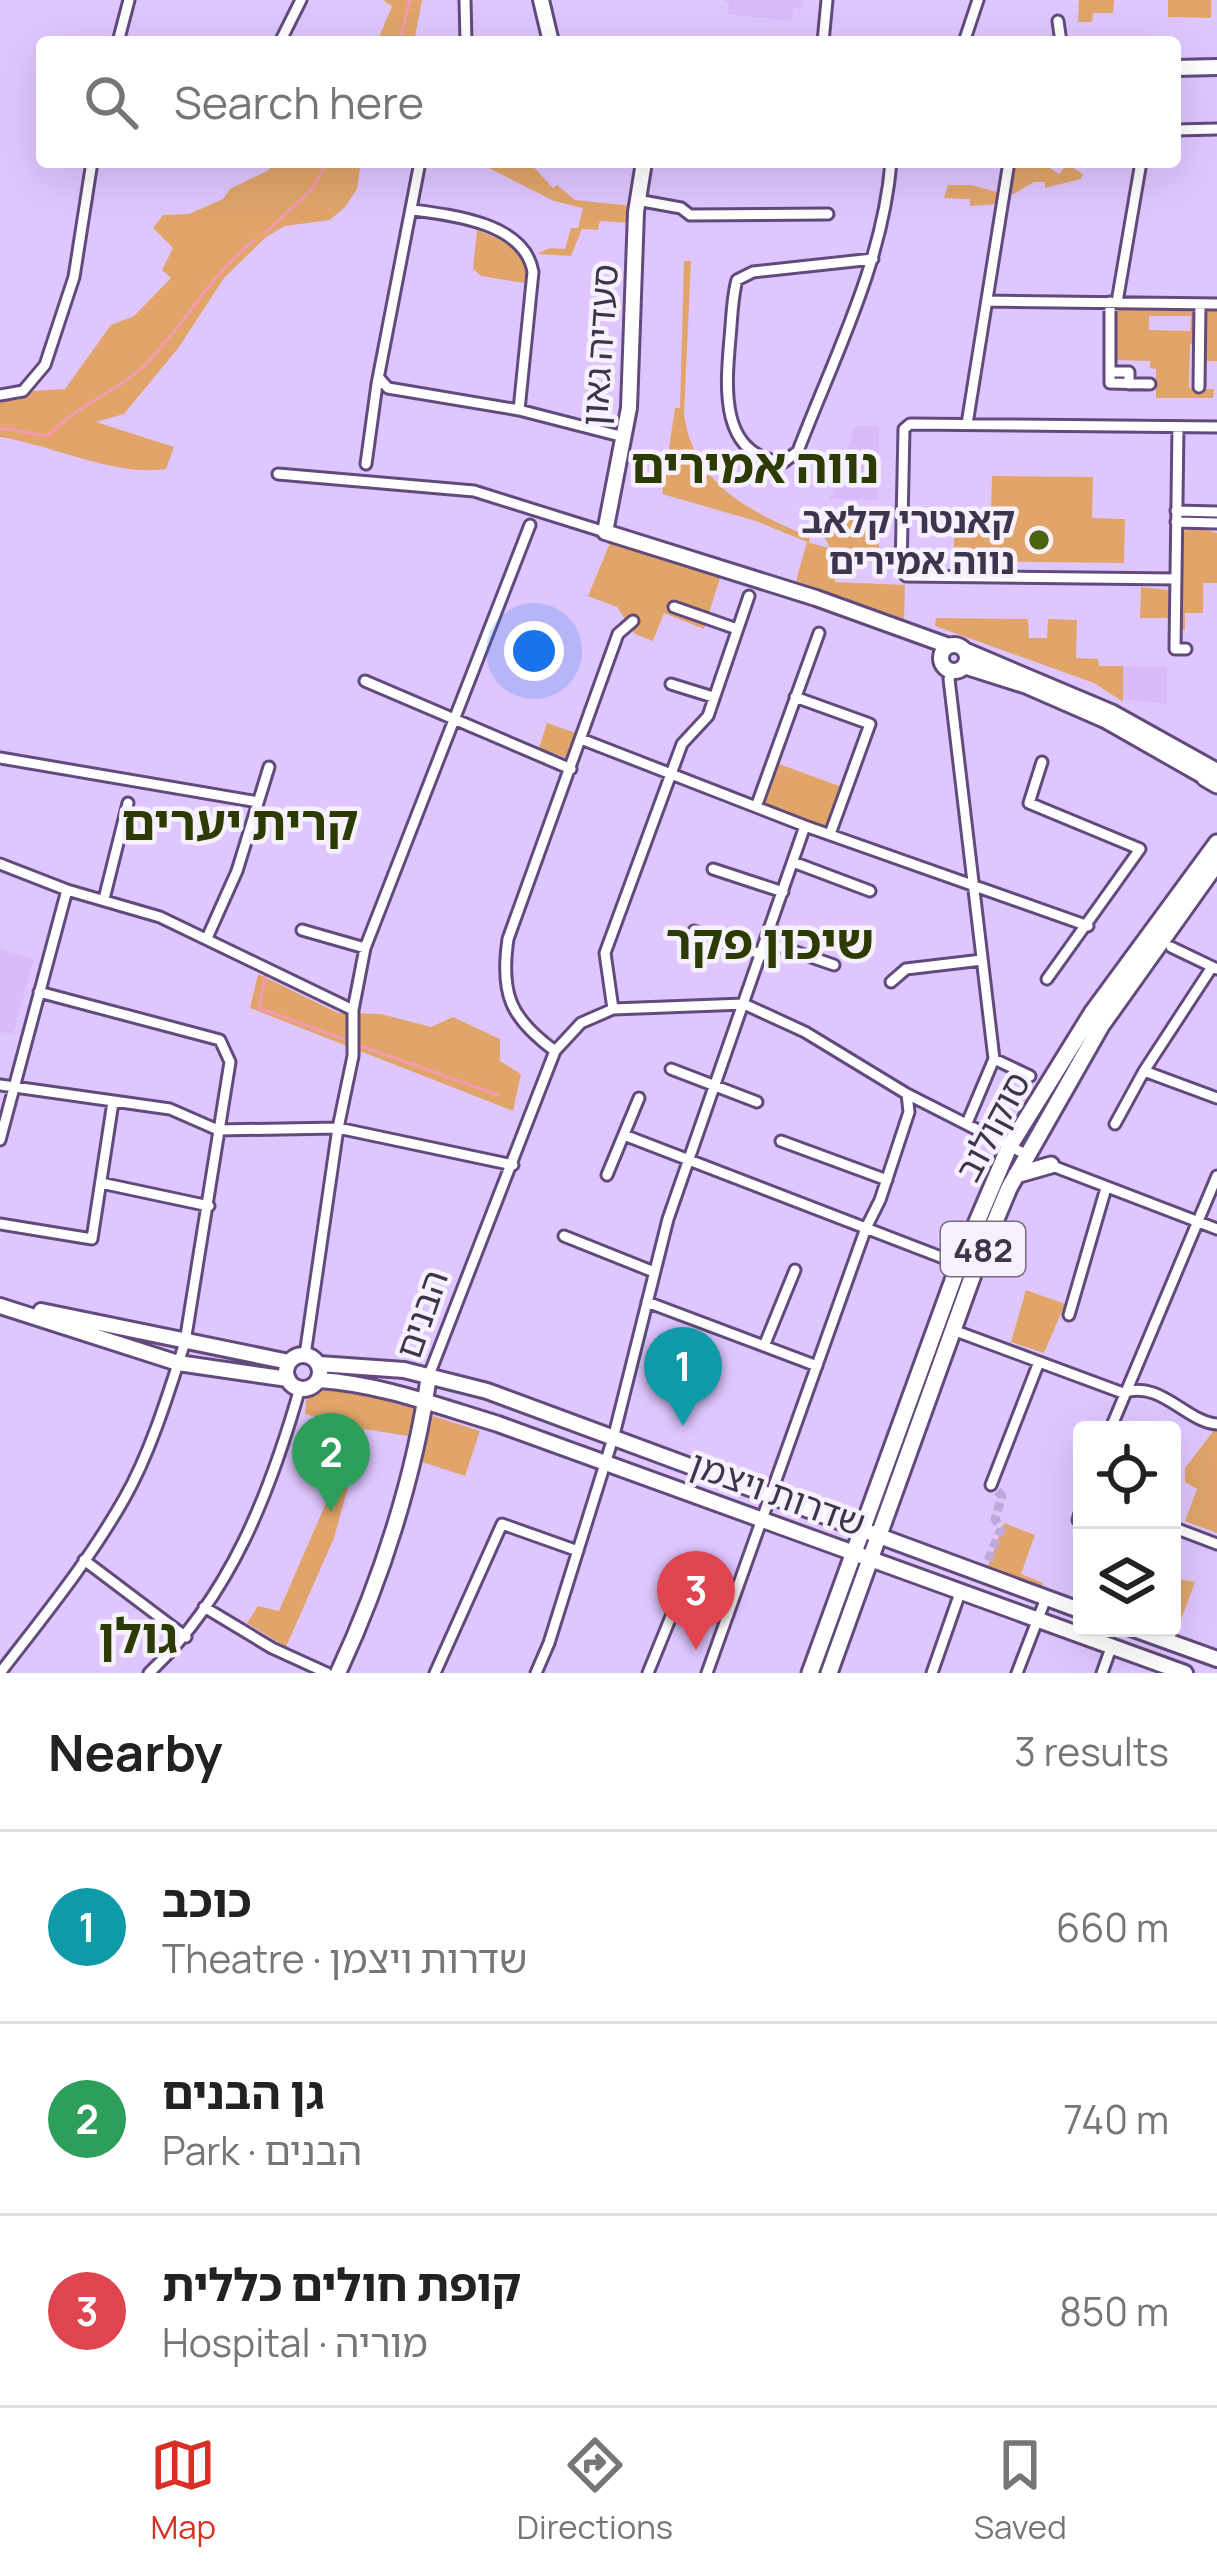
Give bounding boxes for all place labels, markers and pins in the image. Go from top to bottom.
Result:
place label: קאנטרי קלאב נווה אמירים [802,495,1015,585]
marker: קאנטרי קלאב נווה אמירים [1026,527,1052,553]
pin: 1 [644,1327,722,1426]
pin: 2 [292,1413,370,1512]
pin: 3 [657,1551,735,1650]

